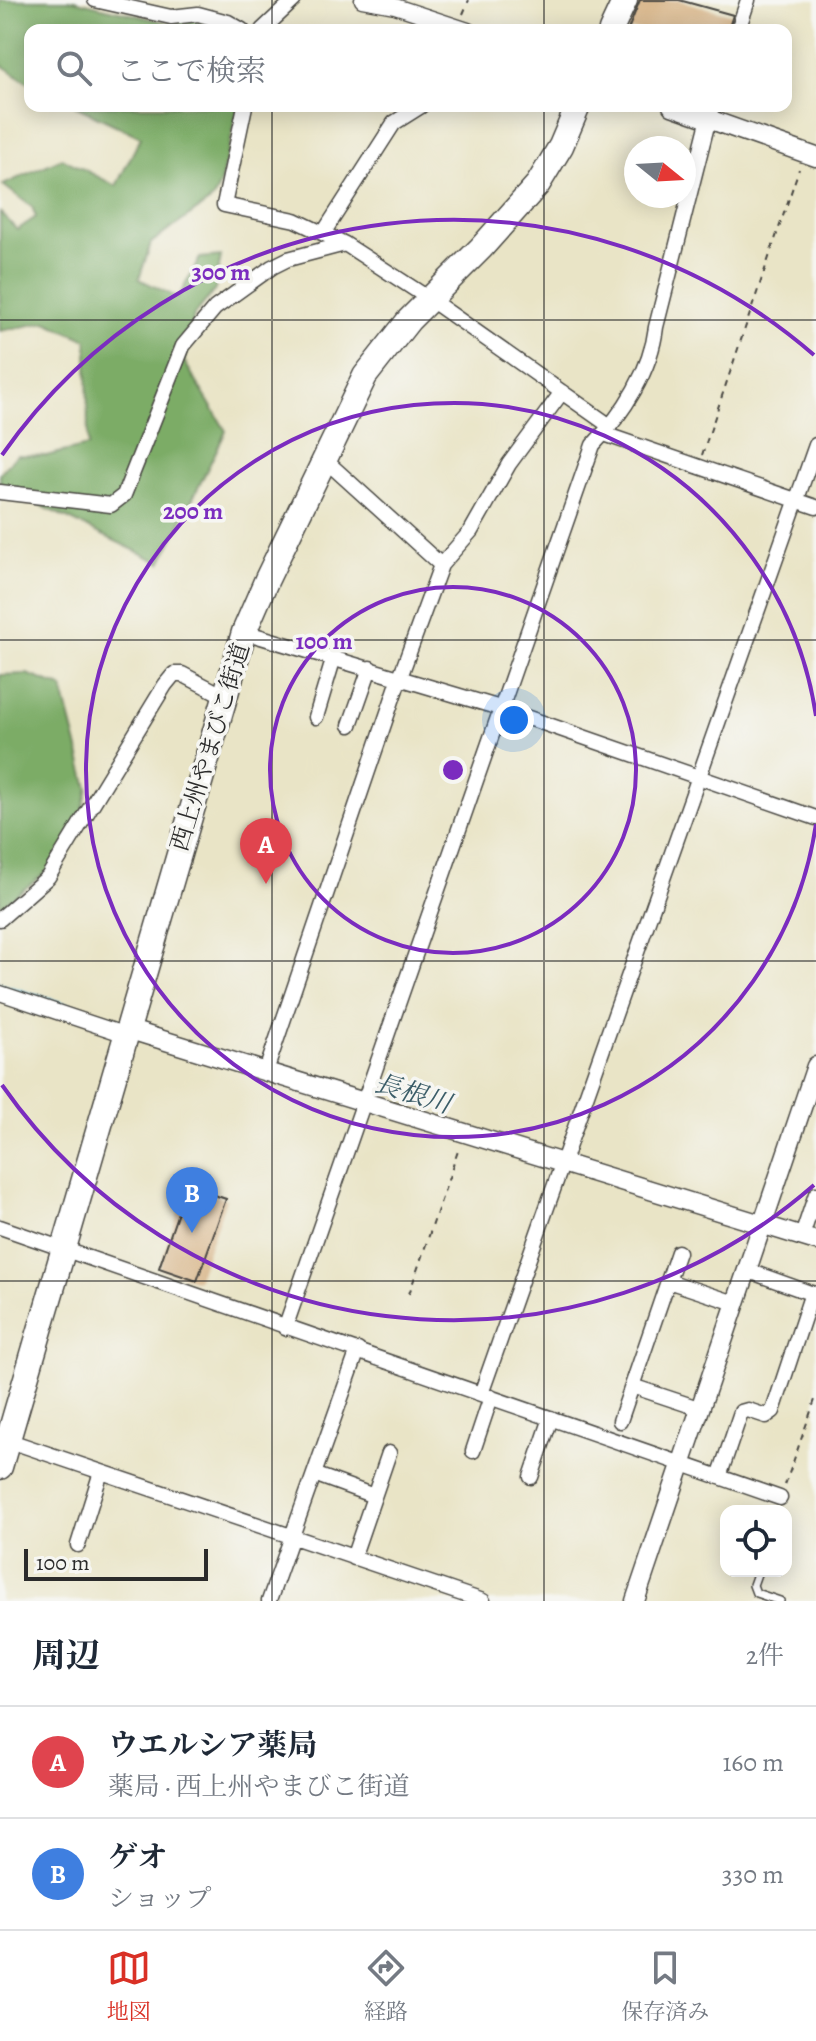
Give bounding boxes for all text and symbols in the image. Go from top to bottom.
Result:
search box [24,24,792,112]
icon: search [52,46,96,90]
text: ここで検索 [116,51,266,91]
north arrow [624,136,696,208]
text: 300 m [192,256,250,288]
text: 200 m [163,495,223,527]
text: 100 m [295,625,353,657]
street label: 西上州やまびこ街道 [163,639,257,855]
your location [494,700,534,740]
centre of rings [439,756,467,784]
pin: A [240,818,292,884]
water label: 長根川 [370,1065,458,1122]
pin: B [166,1167,218,1233]
map controls [720,1505,792,1577]
button: locate [720,1505,792,1577]
scale bar [24,1545,208,1581]
text: 100 m [36,1548,90,1578]
text: 周辺 [32,1632,100,1679]
text: 2件 [746,1638,784,1673]
text: ウエルシア薬局 [108,1725,317,1765]
text: A [50,1745,66,1780]
text: 160 m [722,1745,784,1780]
text: 薬局 · 西上州やまびこ街道 [108,1769,409,1804]
text: ゲオ [108,1837,167,1877]
text: B [50,1857,66,1892]
text: 330 m [722,1857,784,1892]
text: ショップ [108,1881,211,1916]
tab: 地図 [107,1946,151,2027]
tab: 経路 [364,1946,408,2027]
tab: 保存済み [621,1946,709,2027]

